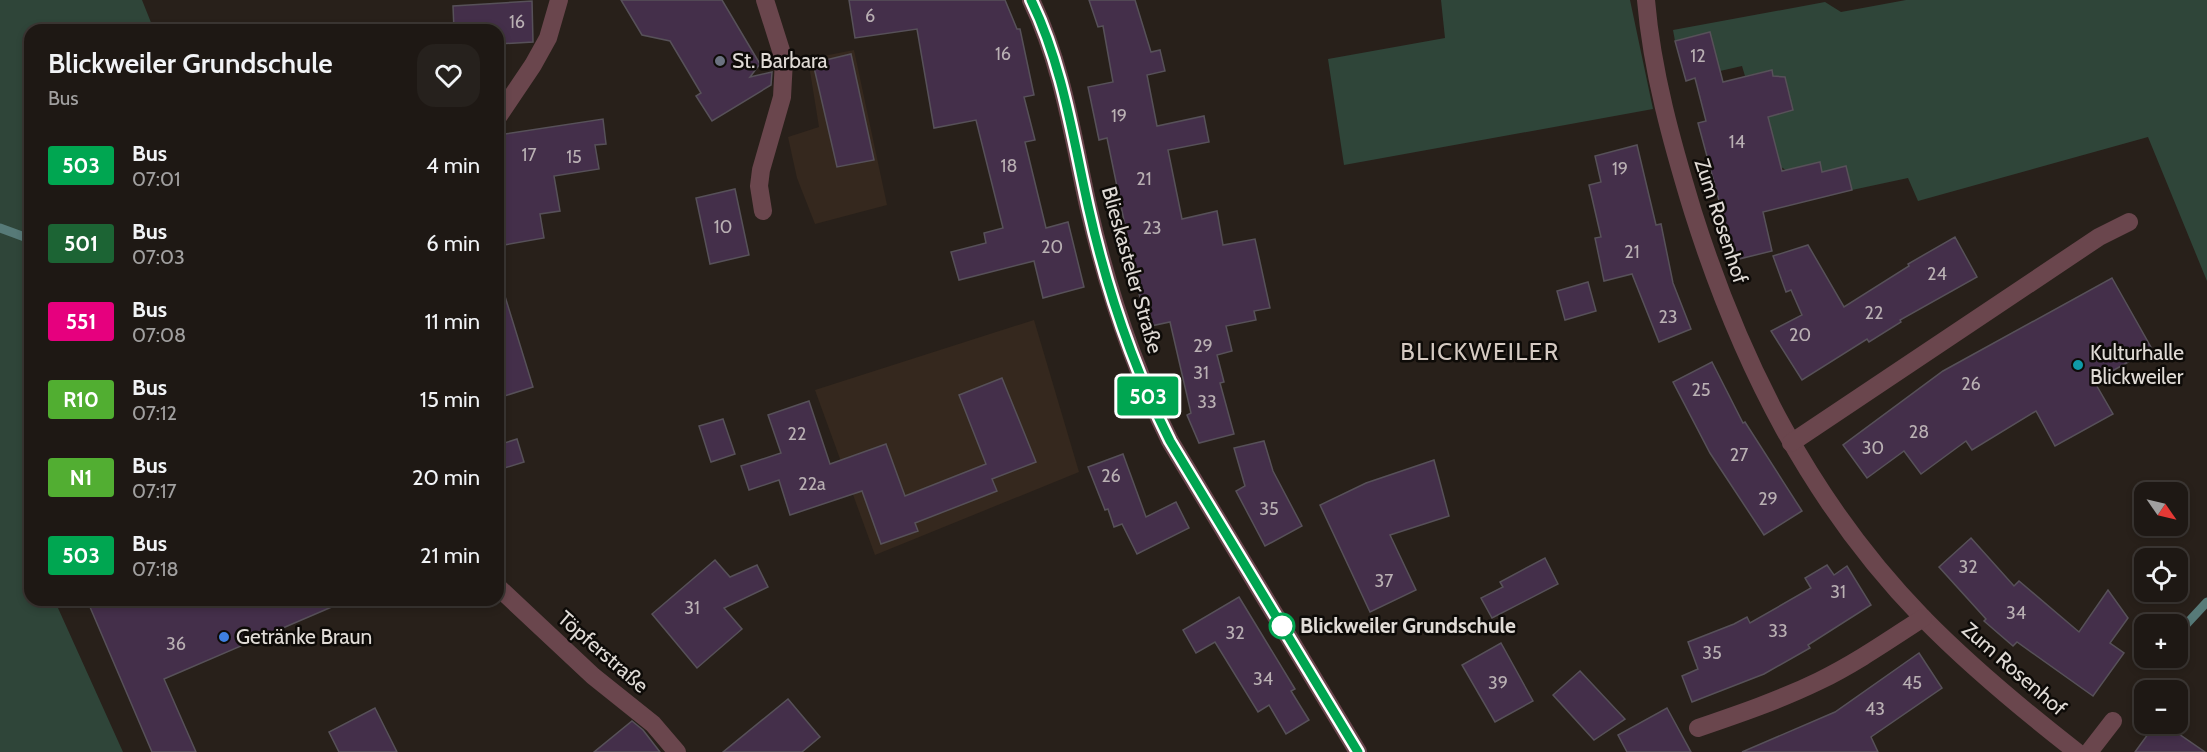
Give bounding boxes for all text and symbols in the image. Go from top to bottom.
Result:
house number: 6 [865,5,875,27]
house number: 16 [509,11,525,33]
house number: 16 [995,43,1011,65]
button: heart [417,44,480,107]
house number: 12 [1690,45,1706,67]
text: Blickweiler Grundschule [48,46,333,80]
place label: St. Barbara [732,48,828,73]
marker: St. Barbara [713,54,727,68]
text: Bus [48,86,79,110]
house number: 19 [1111,105,1127,127]
house number: 14 [1729,131,1745,153]
text: Bus [132,140,167,167]
house number: 17 [522,144,536,166]
house number: 15 [566,146,582,168]
text: 4 min [426,152,480,179]
text: 503 [62,153,100,178]
house number: 18 [1001,155,1017,177]
street label: Zum Rosenhof [1690,155,1753,286]
house number: 19 [1612,158,1628,180]
text: 07:01 [132,167,180,191]
house number: 21 [1136,168,1152,190]
street label: Blieskasteler Straße [1097,184,1168,356]
house number: 10 [714,216,732,238]
house number: 23 [1142,217,1162,239]
text: Bus [132,218,167,245]
text: 6 min [426,230,480,257]
text: 501 [64,231,98,256]
house number: 20 [1041,236,1063,258]
house number: 21 [1624,241,1640,263]
text: 07:03 [132,245,185,269]
house number: 24 [1927,263,1947,285]
text: Bus [132,296,167,323]
house number: 22 [1865,302,1883,324]
house number: 23 [1658,306,1678,328]
text: 11 min [424,308,480,335]
text: 551 [66,309,96,334]
text: 07:08 [132,323,186,347]
house number: 20 [1789,324,1811,346]
house number: 29 [1193,335,1213,357]
district label: BLICKWEILER [1400,337,1560,366]
place label: Kulturhalle Blickweiler [2090,340,2184,389]
marker: Kulturhalle Blickweiler [2071,358,2085,372]
house number: 31 [1193,362,1209,384]
house number: 26 [1961,373,1981,395]
text: Bus [132,374,167,401]
line badge: 503 [1114,376,1182,416]
house number: 25 [1691,379,1711,401]
text: 503 [1129,384,1167,409]
text: 15 min [420,386,480,413]
text: R10 [63,387,99,412]
house number: 33 [1197,391,1217,413]
text: 07:12 [132,401,177,425]
house number: 28 [1909,421,1929,443]
house number: 22 [788,423,806,445]
house number: 30 [1862,437,1884,459]
house number: 27 [1730,444,1748,466]
text: Bus [132,452,167,479]
text: 20 min [412,464,480,491]
text: N1 [70,465,92,490]
house number: 26 [1101,465,1121,487]
house number: 22a [798,473,826,495]
text: 07:17 [132,479,177,503]
north arrow [2134,482,2188,536]
map controls [2134,482,2188,734]
house number: 29 [1758,488,1778,510]
house number: 35 [1259,498,1279,520]
text: Bus [132,530,167,557]
text: 21 min [420,542,480,569]
text: 503 [62,543,100,568]
button: locate [2134,548,2188,602]
house number: 32 [1958,556,1978,578]
text: 07:18 [132,557,179,581]
house number: 37 [1375,570,1393,592]
house number: 31 [1830,581,1846,603]
house number: 31 [684,597,700,619]
house number: 34 [2006,602,2026,624]
street label: Töpferstraße [553,605,654,698]
marker: Blickweiler Grundschule [1269,613,1295,639]
place label: Blickweiler Grundschule [1300,613,1516,638]
button: + [2134,614,2188,668]
street label: Zum Rosenhof [1957,617,2072,721]
house number: 33 [1768,620,1788,642]
house number: 32 [1225,622,1245,644]
place label: Getränke Braun [236,624,372,649]
marker: Getränke Braun [217,630,231,644]
house number: 36 [166,633,186,655]
house number: 35 [1702,642,1722,664]
house number: 34 [1253,668,1273,690]
house number: 39 [1488,672,1508,694]
house number: 45 [1902,672,1922,694]
button: − [2134,680,2188,734]
house number: 43 [1865,698,1885,720]

